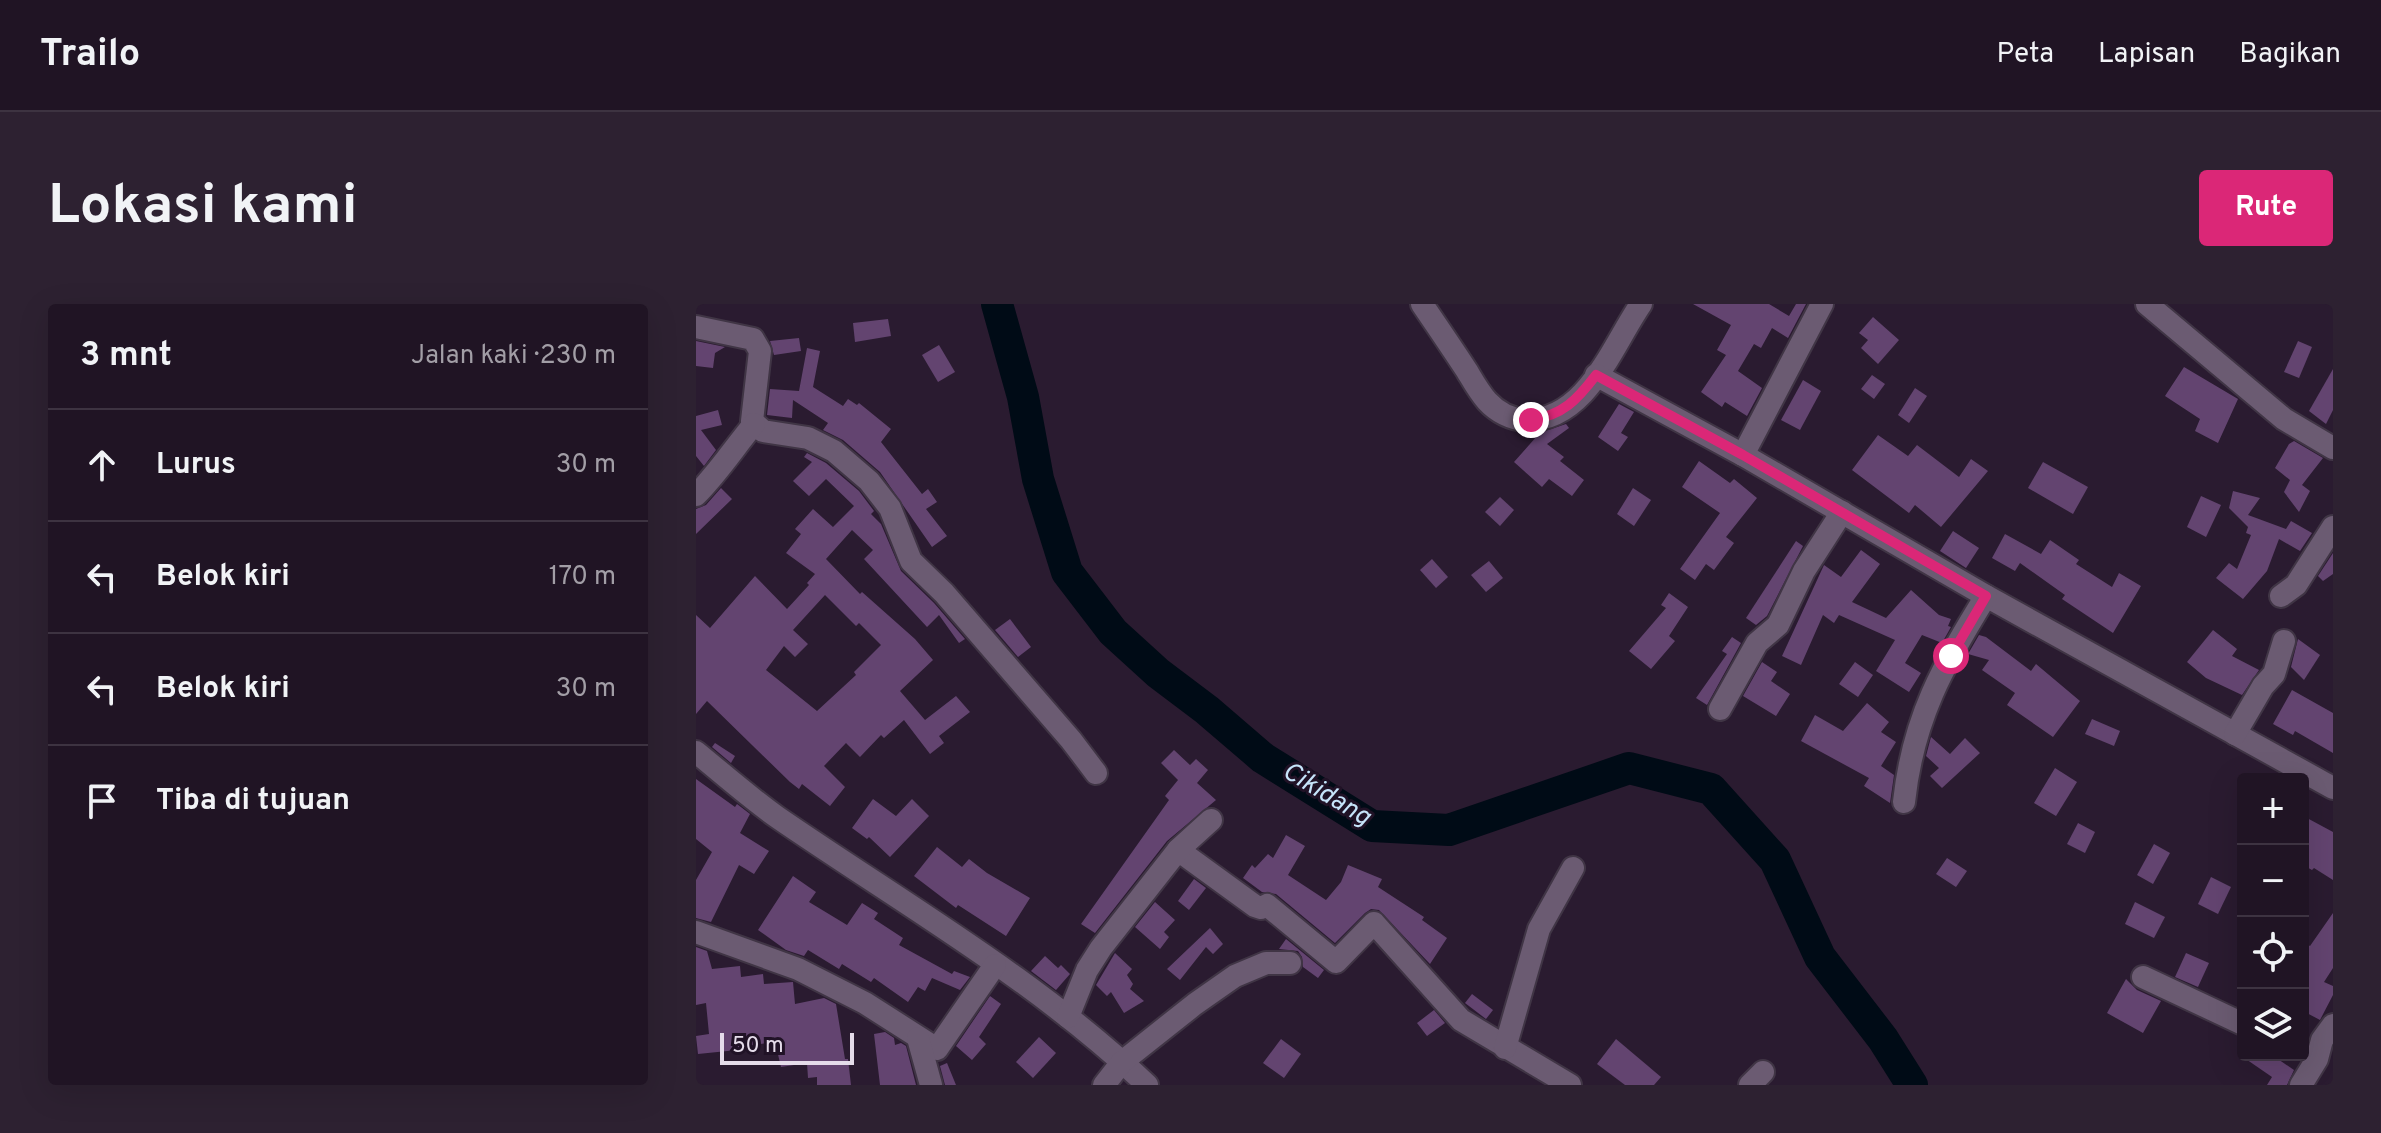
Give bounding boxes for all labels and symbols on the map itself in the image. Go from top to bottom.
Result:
route end [1513,402,1549,438]
route start [1933,638,1969,674]
water label: Cikidang [1276,756,1377,835]
scale bar [720,1029,854,1065]

